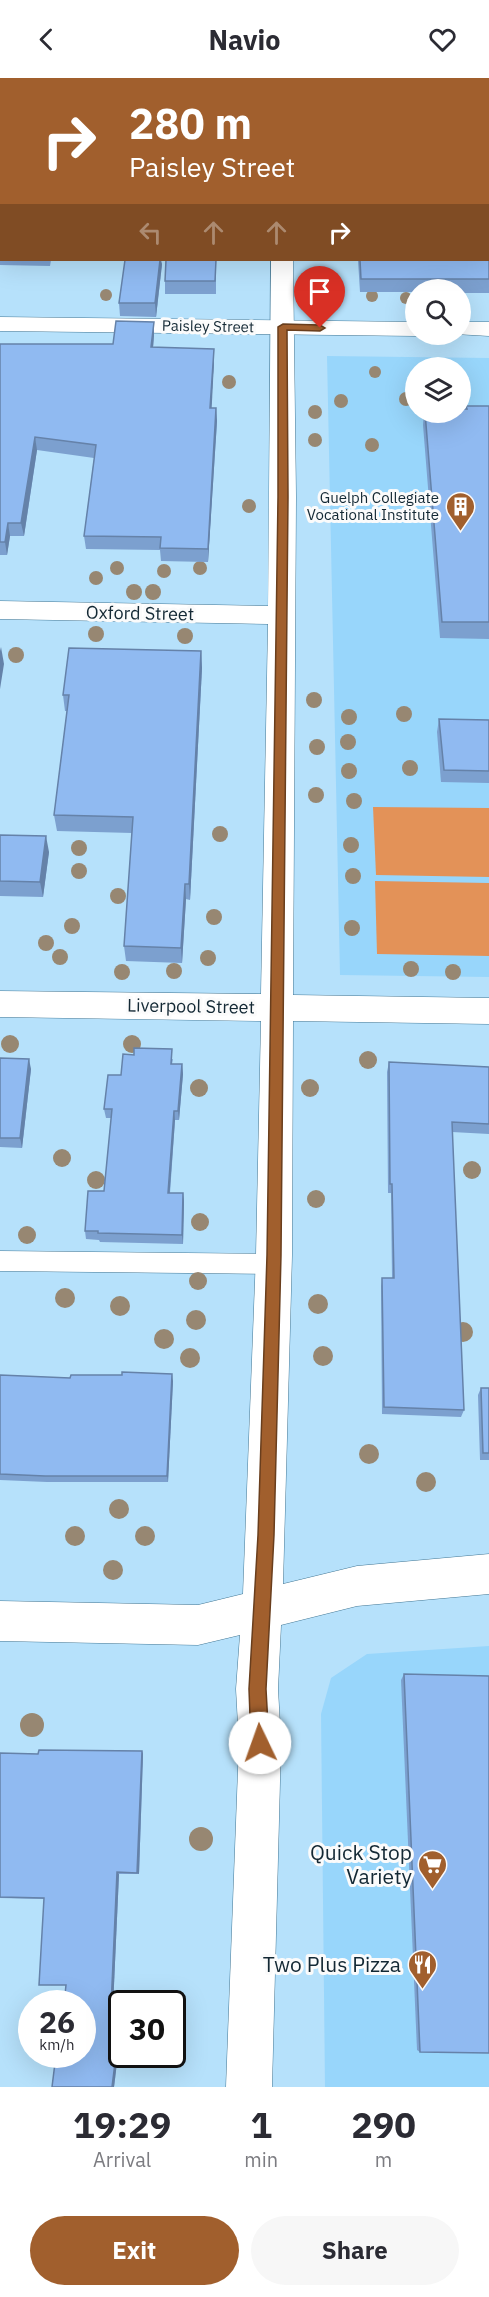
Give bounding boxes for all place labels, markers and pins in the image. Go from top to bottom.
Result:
pin [294,266,345,328]
place label: Guelph Collegiate Vocational Institute [307,488,439,524]
building icon: Guelph Collegiate Vocational Institute [444,490,476,532]
place label: Quick Stop Variety [310,1838,413,1890]
supermarket icon: Quick Stop Variety [417,1848,449,1890]
restaurant icon: Two Plus Pizza [406,1948,438,1990]
place label: Two Plus Pizza [263,1950,401,1978]

